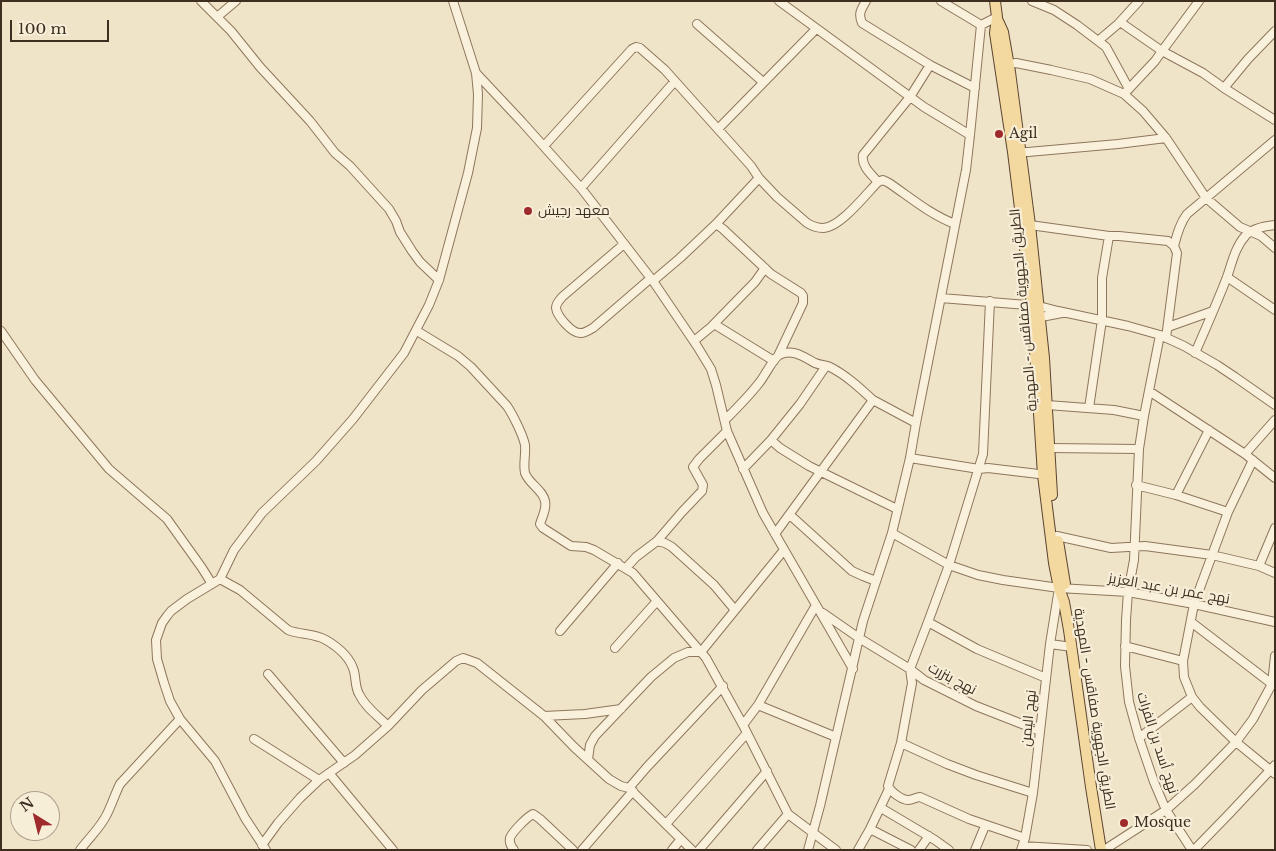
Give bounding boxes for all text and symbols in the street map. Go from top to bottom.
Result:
scale bar [12,10,111,42]
text: 100 m [18,19,67,38]
place label: Agil [1009,126,1038,142]
marker: Agil [993,128,1005,140]
place label: معهد رجيش [538,203,610,219]
marker: معهد رجيش [522,205,534,217]
street label: الطريق الجهوية صفاقس - المهدية [1007,208,1041,412]
street label: نهج عمر بن عبد العزيز [1107,570,1231,608]
street label: الطريق الجهوية صفاقس - المهدية [1070,607,1118,811]
street label: نهج بنزرت [925,659,979,699]
street label: نهج اليمن [1018,689,1040,747]
street label: نهج أسد بن الفرات [1133,690,1181,796]
north arrow [10,791,60,841]
text: N [16,794,37,816]
place label: Mosque [1134,815,1191,831]
marker: Mosque [1118,817,1130,829]

